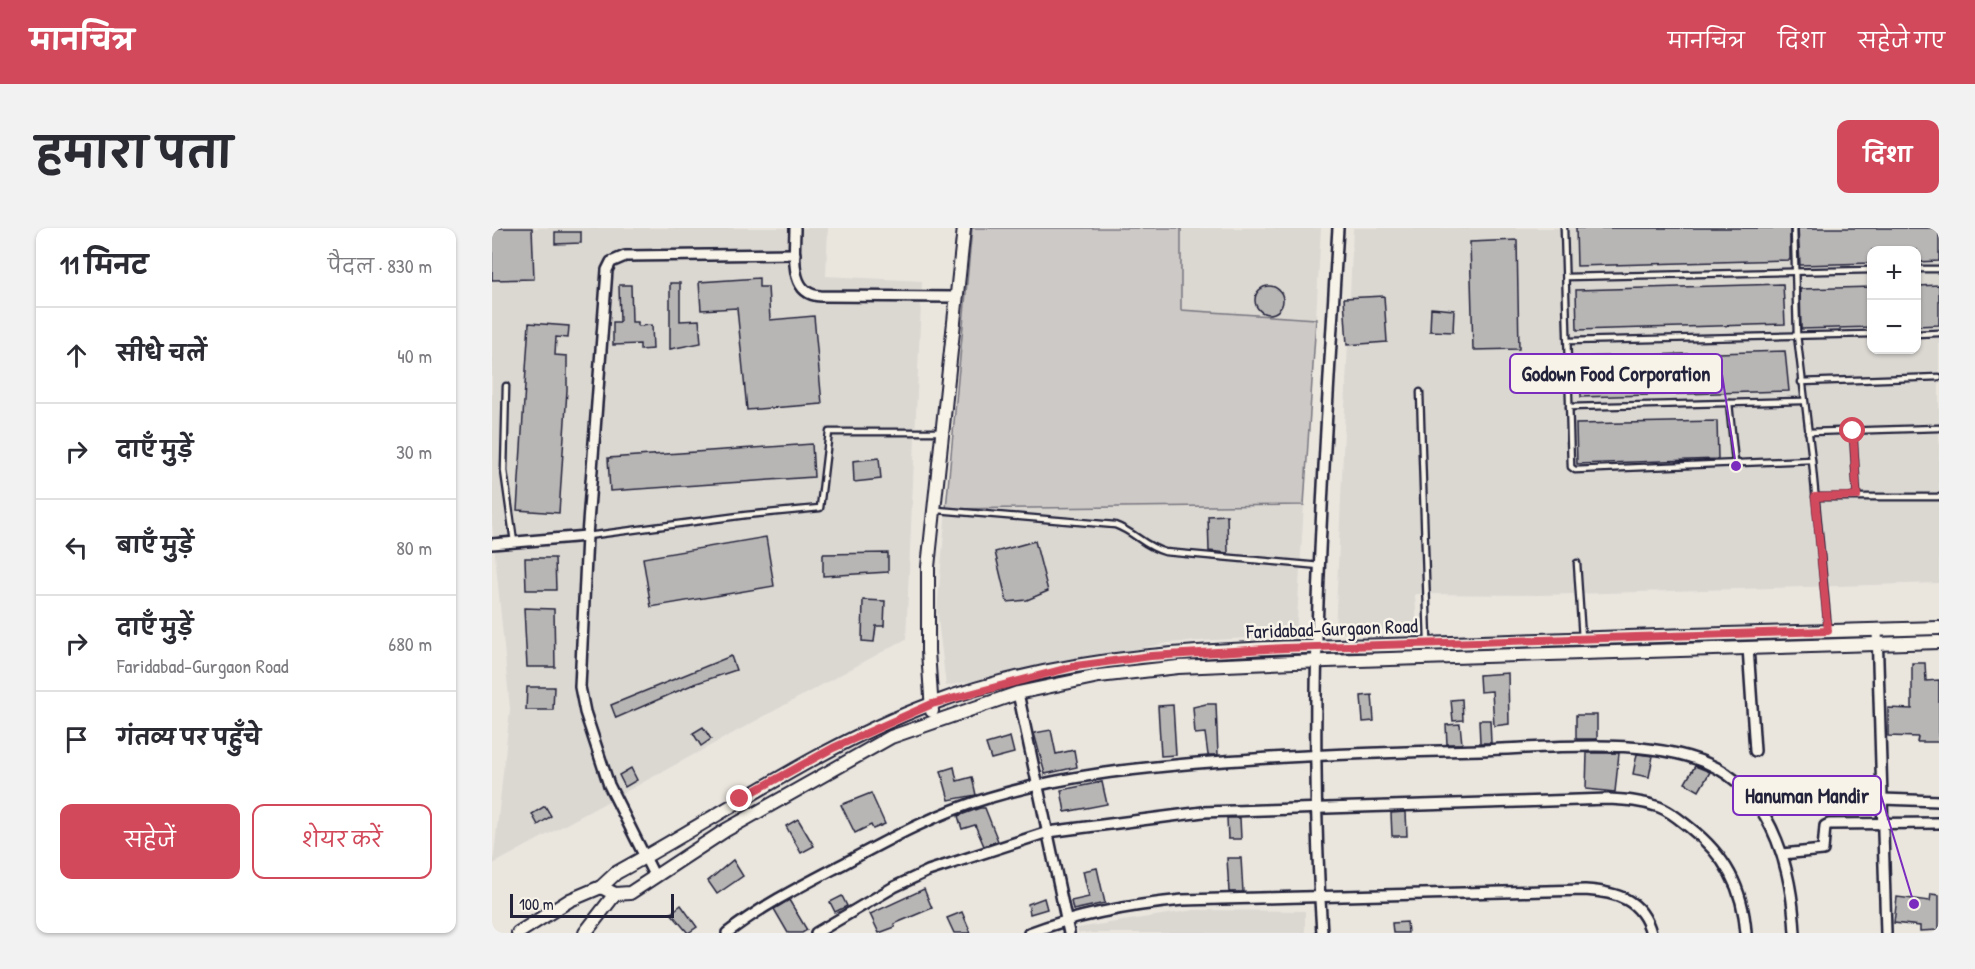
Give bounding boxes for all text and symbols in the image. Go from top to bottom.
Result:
text: मानचित्र [30,21,134,59]
text: मानचित्र [1668,26,1745,55]
text: दिशा [1778,26,1825,55]
text: सहेजे गए [1858,26,1945,55]
button: दिशा [1837,120,1939,193]
text: हमारा पता [36,123,232,180]
map controls [1867,246,1921,354]
button: + [1867,246,1921,300]
text: 11 मिनट [60,247,148,282]
text: पैदल · 830 m [328,252,432,279]
button: − [1867,300,1921,354]
text: सीधे चलें [117,338,207,368]
icon: ahead [60,339,93,372]
text: 40 m [397,342,432,369]
callout: Godown Food Corporation [1510,354,1722,393]
text: Godown Food Corporation [1522,359,1710,389]
route start [1839,417,1865,443]
text: दाएँ मुड़ें [117,434,193,464]
icon: right [60,435,93,468]
text: 30 m [396,438,432,465]
text: बाएँ मुड़ें [117,530,194,560]
icon: left [60,531,93,564]
text: 80 m [396,534,432,561]
text: दाएँ मुड़ें [117,612,193,642]
street label: Faridabad-Gurgaon Road [1245,612,1418,645]
icon: right [60,627,93,660]
text: 680 m [388,630,432,657]
text: Faridabad-Gurgaon Road [117,652,289,679]
text: गंतव्य पर पहुँचे [117,722,261,752]
icon: arrive [60,723,93,756]
callout: Hanuman Mandir [1733,776,1881,815]
text: Hanuman Mandir [1745,781,1870,810]
route end [726,785,752,811]
button: सहेजें [60,804,240,879]
button: शेयर करें [252,804,432,879]
scale bar [510,891,674,918]
text: 100 m [519,893,554,915]

